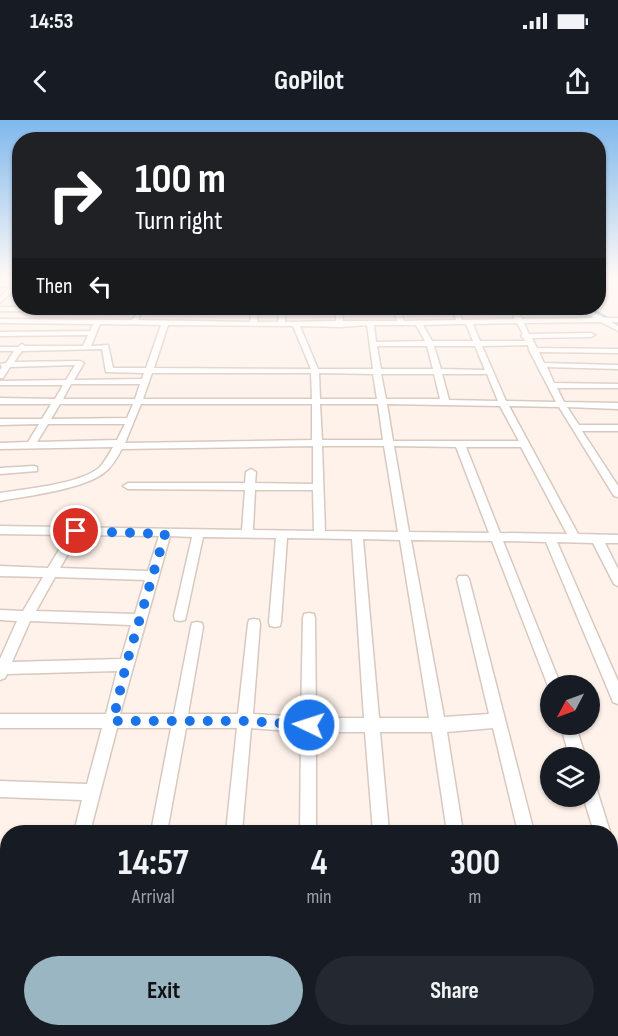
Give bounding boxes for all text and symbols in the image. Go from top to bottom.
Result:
text: 14:53 [30,8,73,35]
icon: back [24,65,57,98]
text: GoPilot [274,65,344,97]
icon: share [561,65,594,98]
text: 100 m [135,154,226,205]
icon: right [36,156,114,234]
text: Turn right [135,205,222,237]
icon: left [84,270,117,303]
text: Then [36,273,72,300]
pin [50,505,101,556]
icon: arrive [59,514,92,547]
north arrow [540,675,600,735]
map controls [540,675,600,807]
position arrow [277,693,341,757]
button: layers [540,747,600,807]
text: 14:57 [118,842,189,885]
text: 4 [311,842,327,885]
text: 300 [450,842,500,885]
text: Arrival [132,885,175,909]
text: min [307,885,332,909]
text: m [468,885,481,909]
button: Exit [24,956,303,1025]
button: Share [315,956,594,1025]

